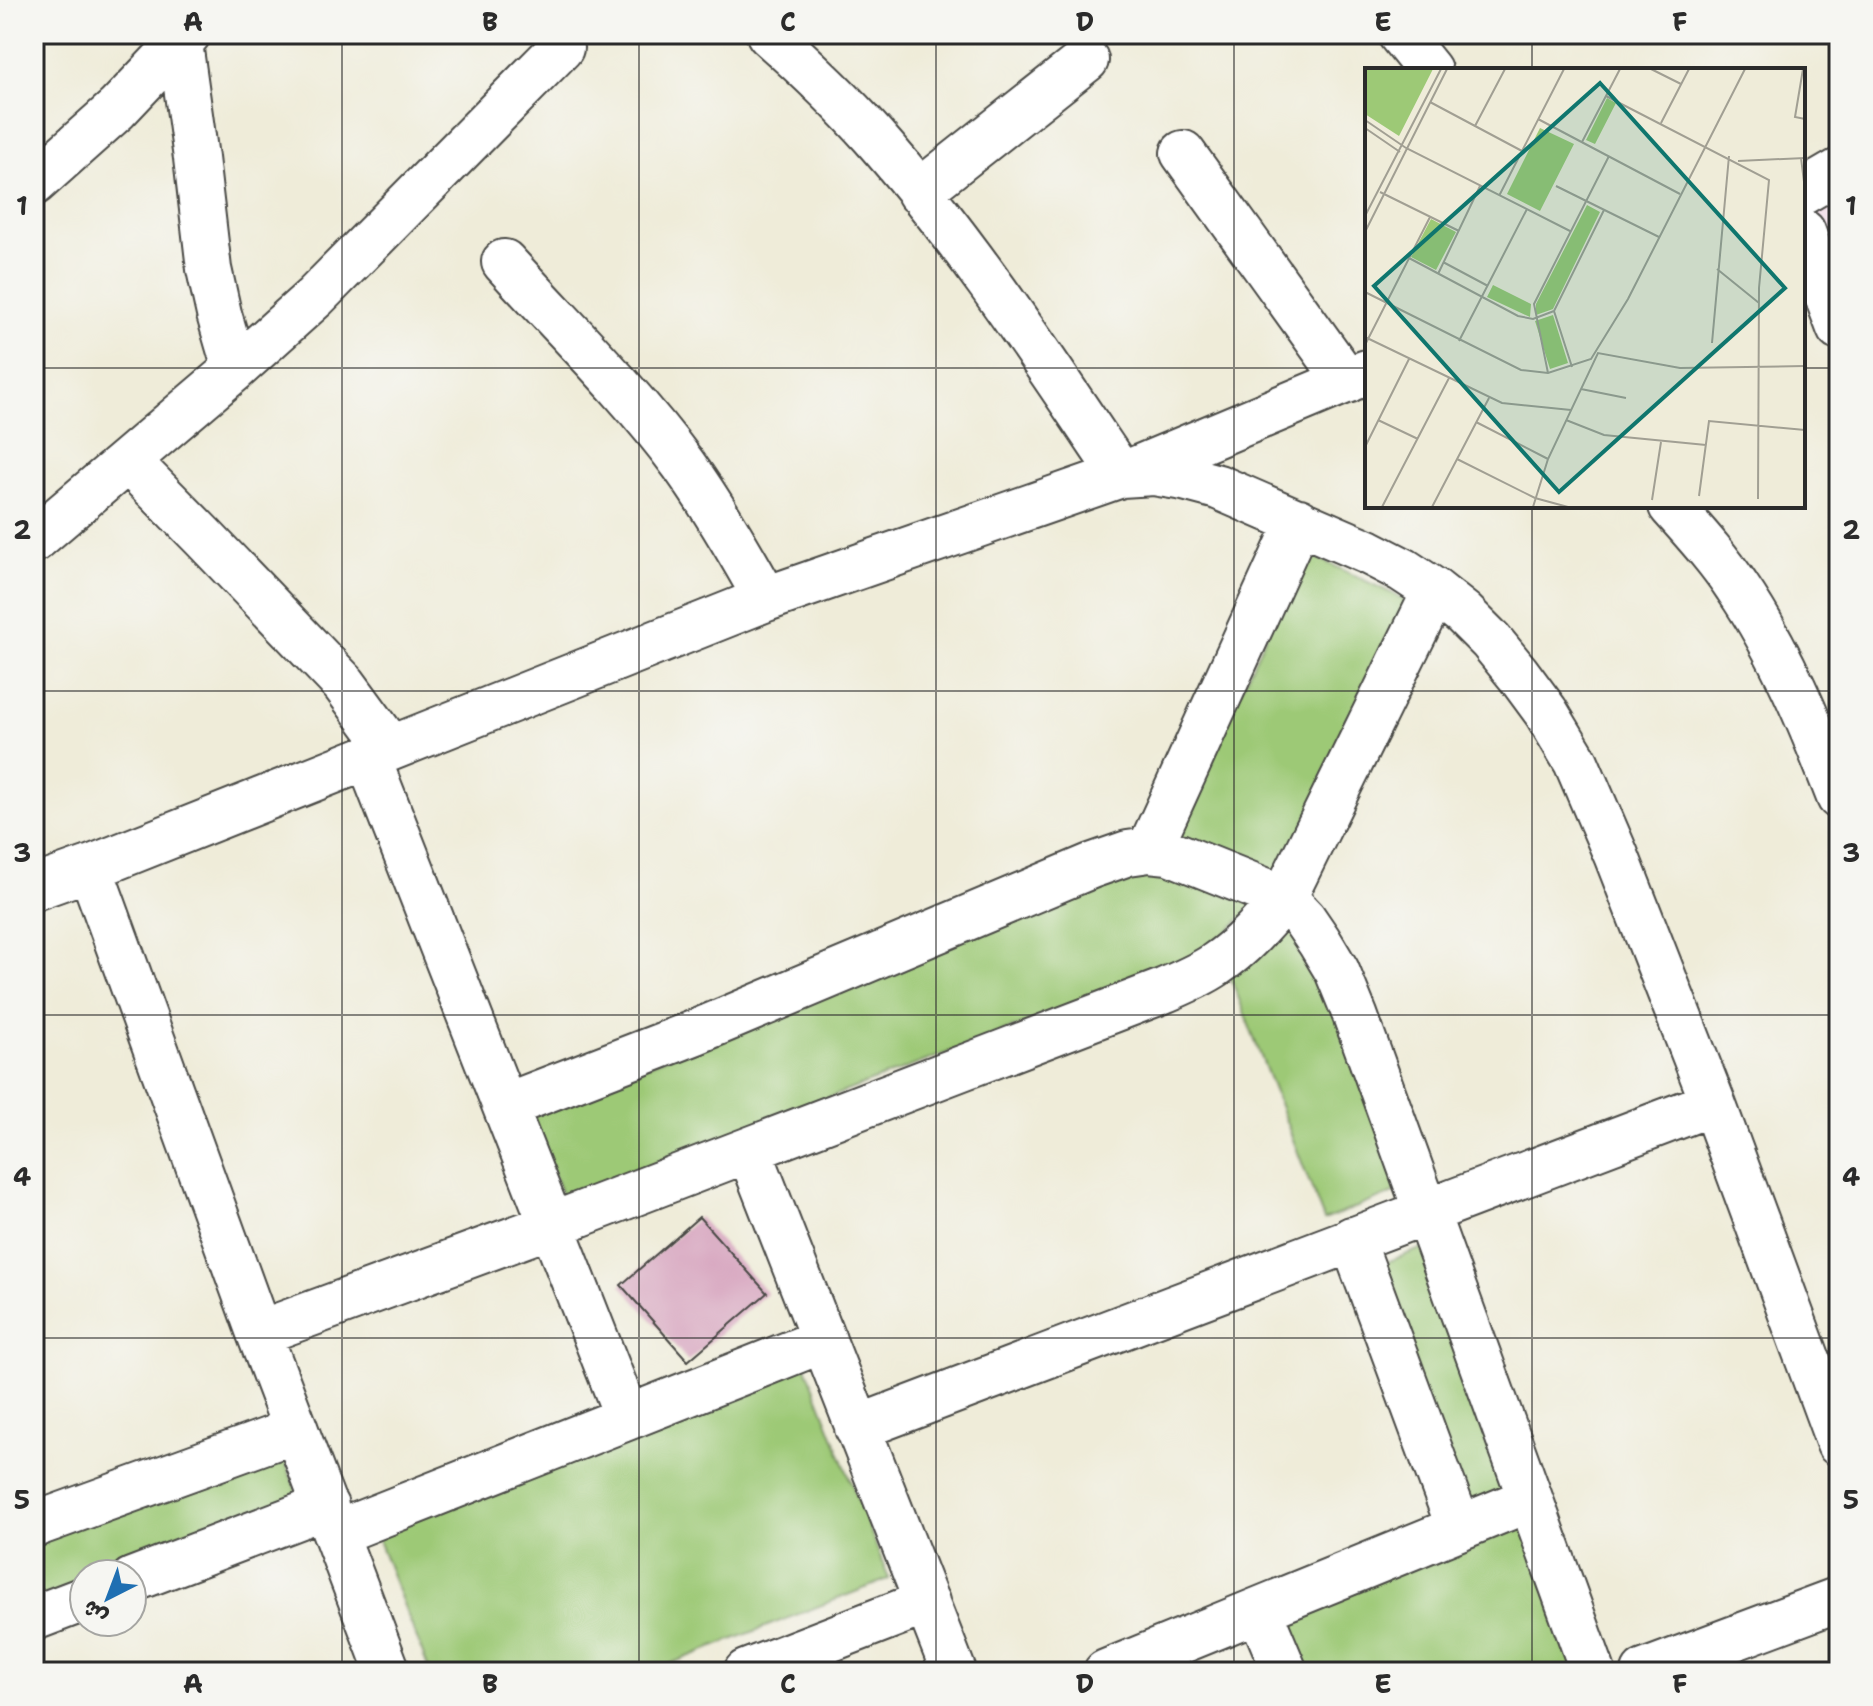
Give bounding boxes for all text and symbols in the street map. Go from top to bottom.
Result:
text: A [183,4,203,39]
text: B [482,4,498,39]
text: C [780,4,796,39]
text: D [1076,4,1094,39]
text: E [1374,4,1392,39]
text: F [1672,4,1688,39]
inset map [1365,68,1805,508]
text: 1 [16,188,28,223]
text: 1 [1845,188,1857,223]
text: 2 [13,512,31,547]
text: 2 [1842,512,1860,547]
text: 3 [13,835,31,870]
text: 3 [1842,835,1860,870]
text: 4 [13,1159,31,1194]
text: 4 [1842,1159,1860,1194]
text: 5 [14,1482,30,1517]
text: 5 [1843,1482,1859,1517]
north arrow [68,1558,148,1638]
text: ش [76,1594,114,1631]
text: A [183,1666,203,1701]
text: B [482,1666,498,1701]
text: C [780,1666,796,1701]
text: D [1076,1666,1094,1701]
text: E [1374,1666,1392,1701]
text: F [1672,1666,1688,1701]

